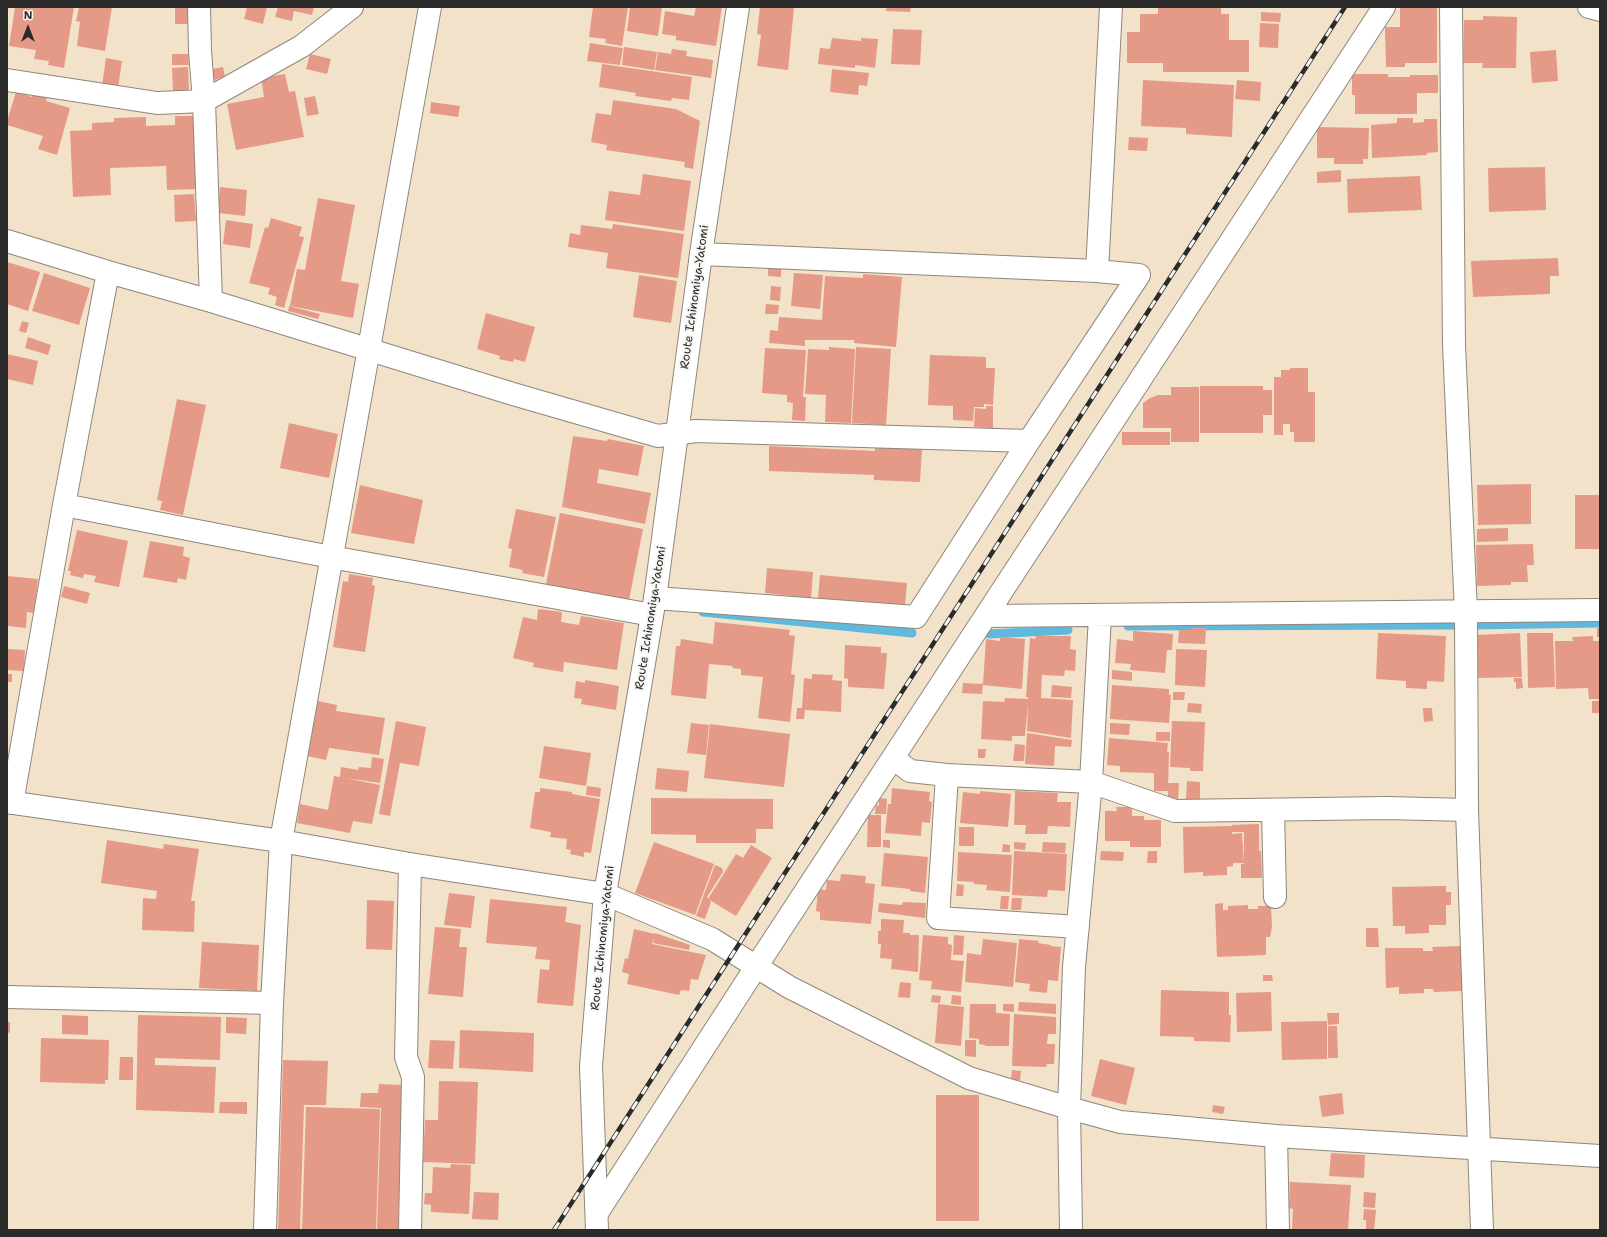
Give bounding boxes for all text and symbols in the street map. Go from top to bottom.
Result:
north arrow [8,8,48,48]
text: N [24,8,32,23]
street label: Route Ichinomiya-Yatomi [678,224,712,370]
street label: Route Ichinomiya-Yatomi [633,545,669,691]
street label: Route Ichinomiya-Yatomi [588,865,618,1011]

